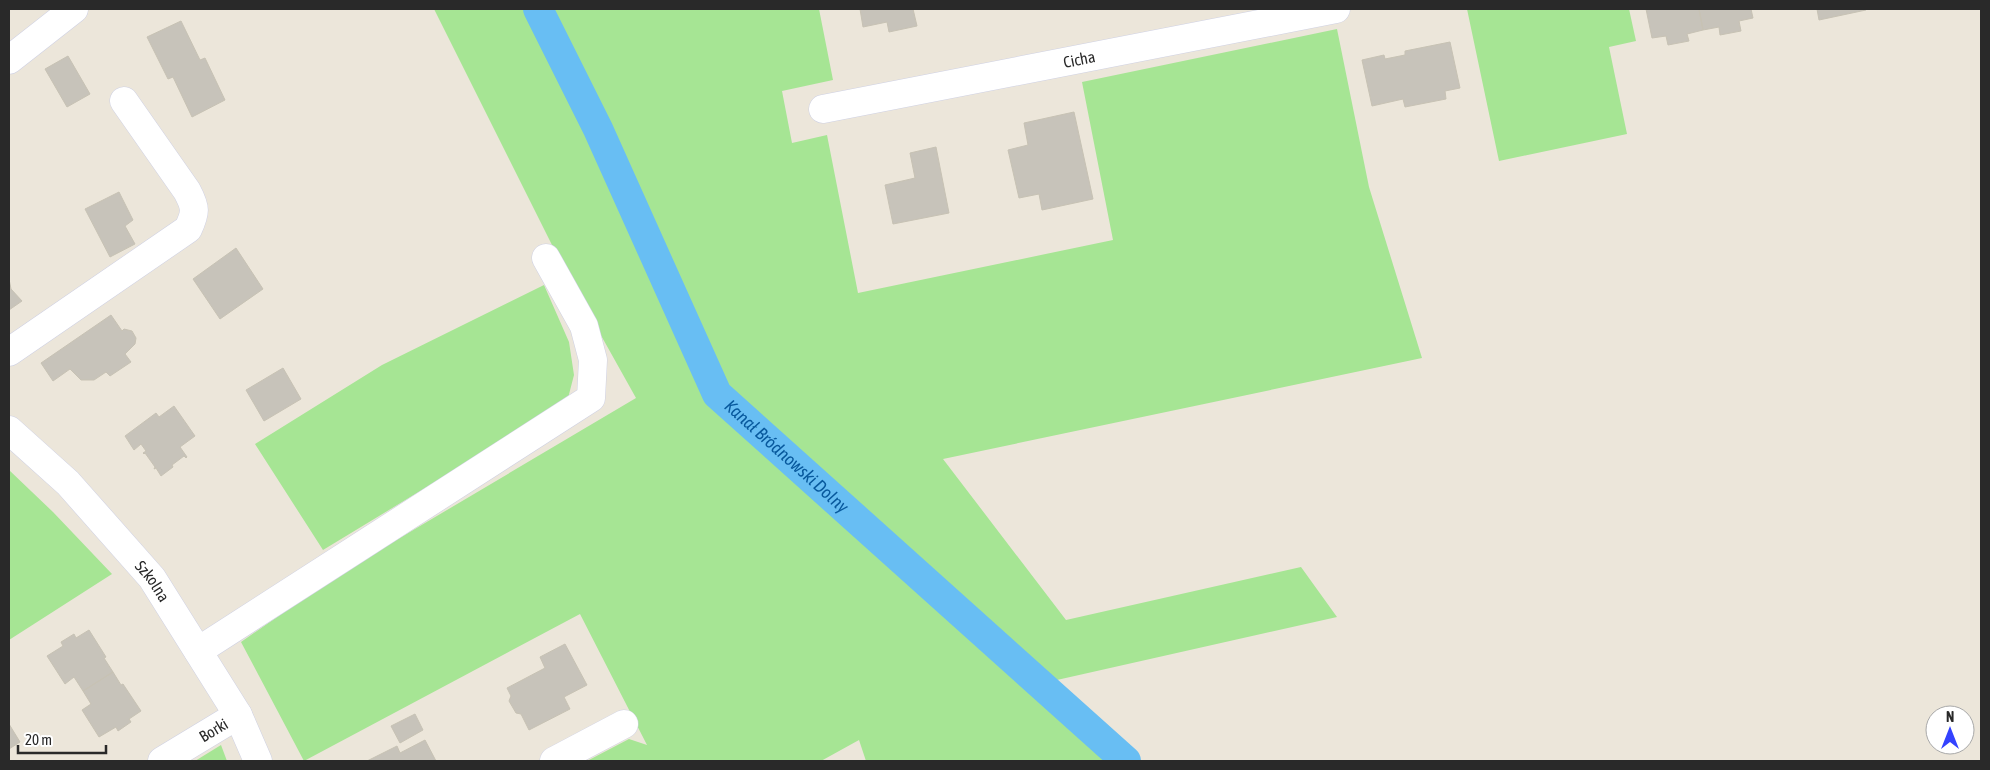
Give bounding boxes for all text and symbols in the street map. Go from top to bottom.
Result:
street label: Cicha [1062,47,1097,71]
water label: Kanał Bródnowski Dolny [721,395,853,517]
street label: Szkolna [132,557,173,605]
north arrow [1925,705,1975,755]
text: N [1946,709,1954,725]
street label: Borki [196,714,231,745]
scale bar [18,722,105,754]
text: 20 m [25,731,52,748]

